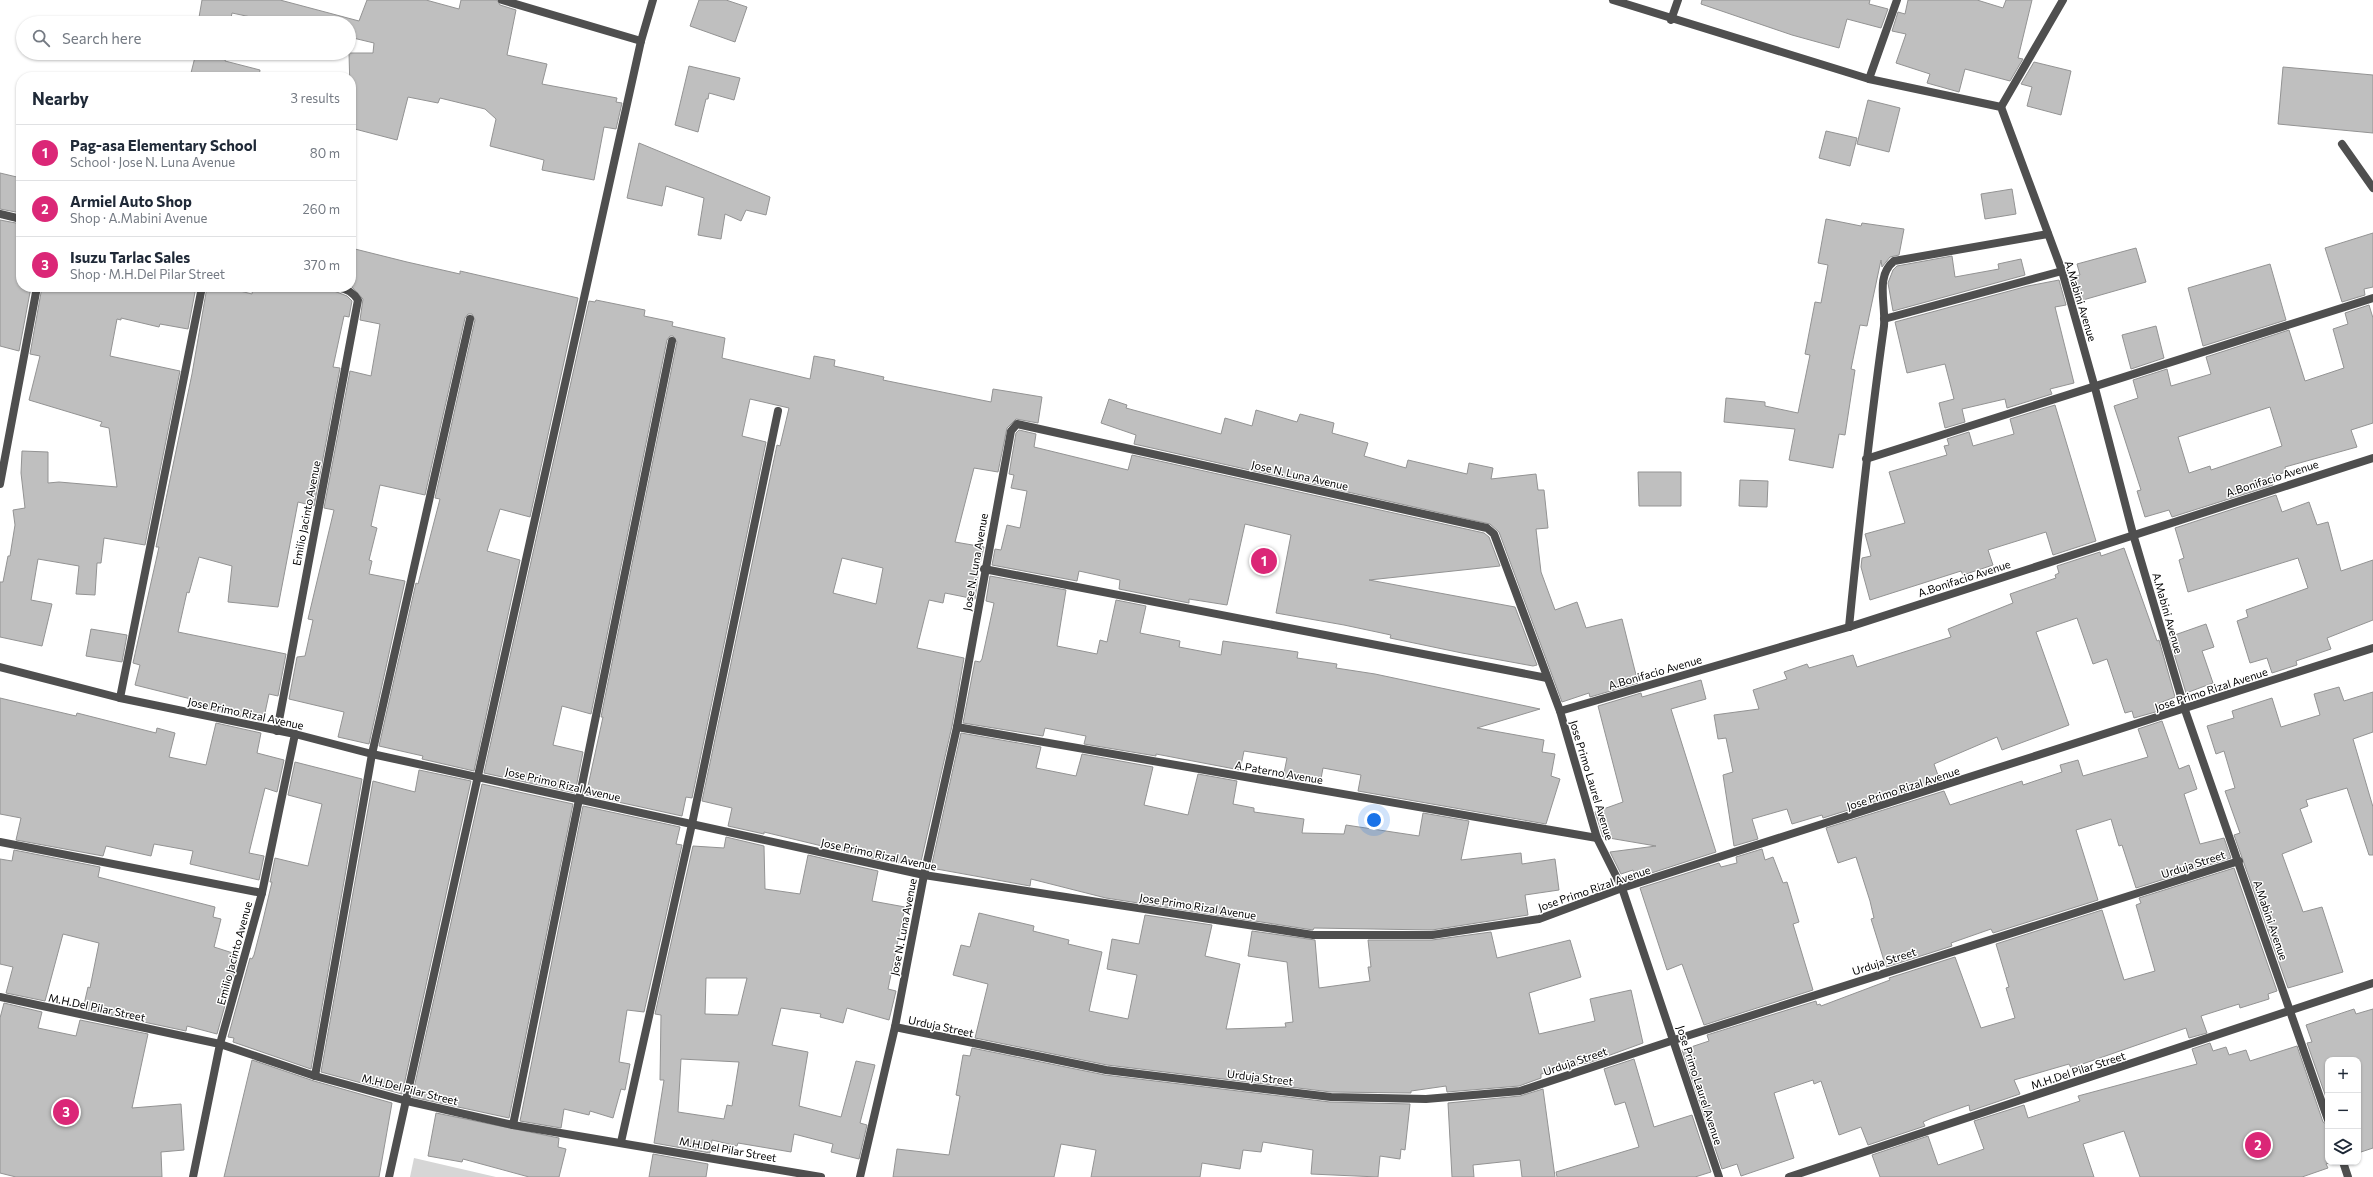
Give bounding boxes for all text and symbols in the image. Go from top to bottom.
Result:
search box [16,16,356,60]
icon: search [30,27,52,49]
text: Search here [62,29,141,47]
text: Nearby [32,88,89,109]
text: 3 results [291,90,340,106]
text: Pag-asa Elementary School [70,136,257,154]
text: 1 [42,145,48,161]
text: 80 m [310,145,340,161]
text: School · Jose N. Luna Avenue [70,154,235,170]
text: Armiel Auto Shop [70,192,192,210]
text: 2 [41,201,49,217]
text: 260 m [303,201,340,217]
text: Shop · A.Mabini Avenue [70,210,207,226]
text: Isuzu Tarlac Sales [70,248,190,266]
text: 3 [41,257,49,273]
text: 370 m [303,257,340,273]
street label: A.Mabini Avenue [2063,259,2099,343]
text: Shop · M.H.Del Pilar Street [70,266,225,282]
street label: A.Bonifacio Avenue [2224,457,2320,499]
street label: Jose N. Luna Avenue [1250,458,1350,493]
street label: Emilio Jacinto Avenue [289,459,324,567]
street label: Jose N. Luna Avenue [960,512,991,612]
pin: 1 [1251,546,1277,576]
street label: A.Bonifacio Avenue [1916,557,2012,599]
street label: A.Mabini Avenue [2150,571,2186,655]
street label: A.Bonifacio Avenue [1607,652,1703,692]
street label: Jose Primo Rizal Avenue [2153,665,2270,714]
street label: Jose Primo Rizal Avenue [187,694,305,733]
street label: Jose Primo Laurel Avenue [1567,718,1617,842]
street label: A.Paterno Avenue [1234,758,1324,786]
street label: Jose Primo Rizal Avenue [504,764,622,805]
street label: Jose Primo Rizal Avenue [1845,764,1962,813]
your location [1364,810,1384,830]
street label: Jose Primo Rizal Avenue [820,835,938,874]
street label: Urduja Street [2159,847,2227,880]
street label: Jose Primo Rizal Avenue [1536,863,1652,914]
street label: Jose N. Luna Avenue [887,877,920,977]
street label: A.Mabini Avenue [2251,878,2291,962]
street label: Jose Primo Rizal Avenue [1139,890,1257,923]
street label: Emilio Jacinto Avenue [214,900,255,1006]
street label: Urduja Street [1850,944,1918,977]
street label: M.H.Del Pilar Street [47,990,147,1024]
street label: Urduja Street [907,1013,975,1039]
street label: Jose Primo Laurel Avenue [1674,1024,1726,1147]
street label: Urduja Street [1541,1044,1609,1078]
street label: M.H.Del Pilar Street [2029,1048,2127,1091]
map controls [2325,1057,2361,1165]
button: + [2325,1057,2361,1093]
street label: Urduja Street [1226,1066,1294,1088]
street label: M.H.Del Pilar Street [361,1071,460,1107]
button: − [2325,1093,2361,1129]
pin: 3 [53,1097,79,1127]
button: layers [2325,1129,2361,1165]
pin: 2 [2245,1130,2271,1160]
street label: M.H.Del Pilar Street [678,1134,778,1164]

